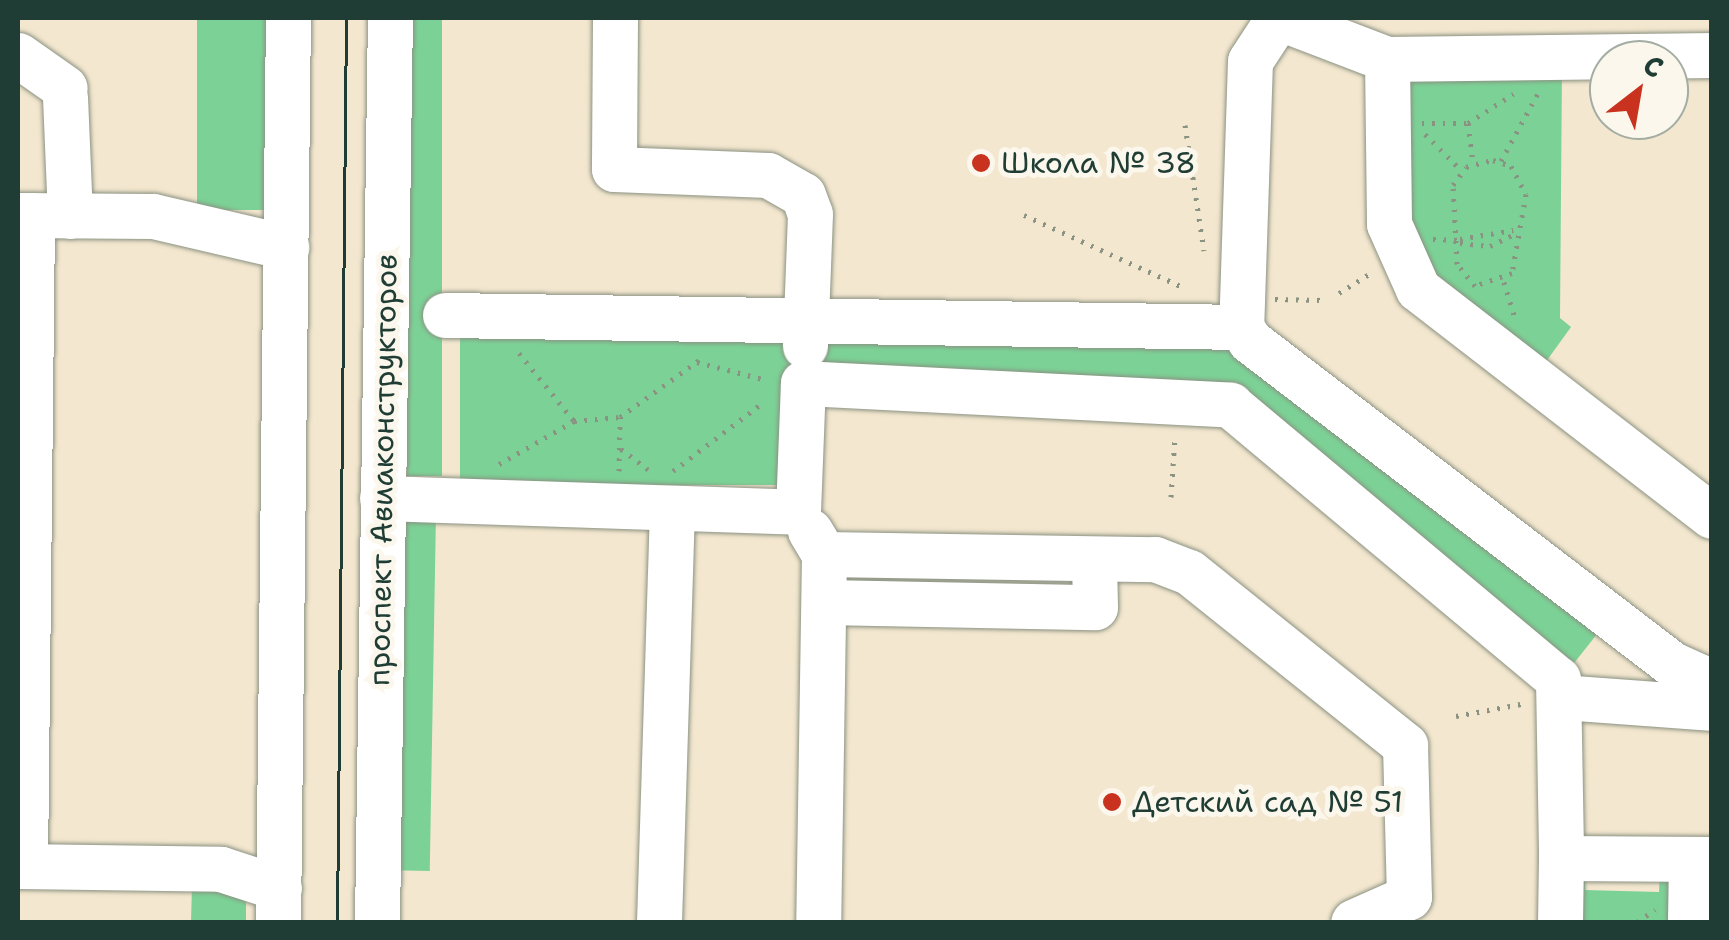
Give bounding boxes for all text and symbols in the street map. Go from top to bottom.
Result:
north arrow [1589,40,1689,140]
text: С [1636,45,1671,87]
place label: Школа № 38 [1001,145,1196,181]
marker: Школа № 38 [970,152,992,174]
street label: проспект Авиаконструкторов [361,254,405,686]
place label: Детский сад № 51 [1132,784,1403,820]
marker: Детский сад № 51 [1101,791,1123,813]

